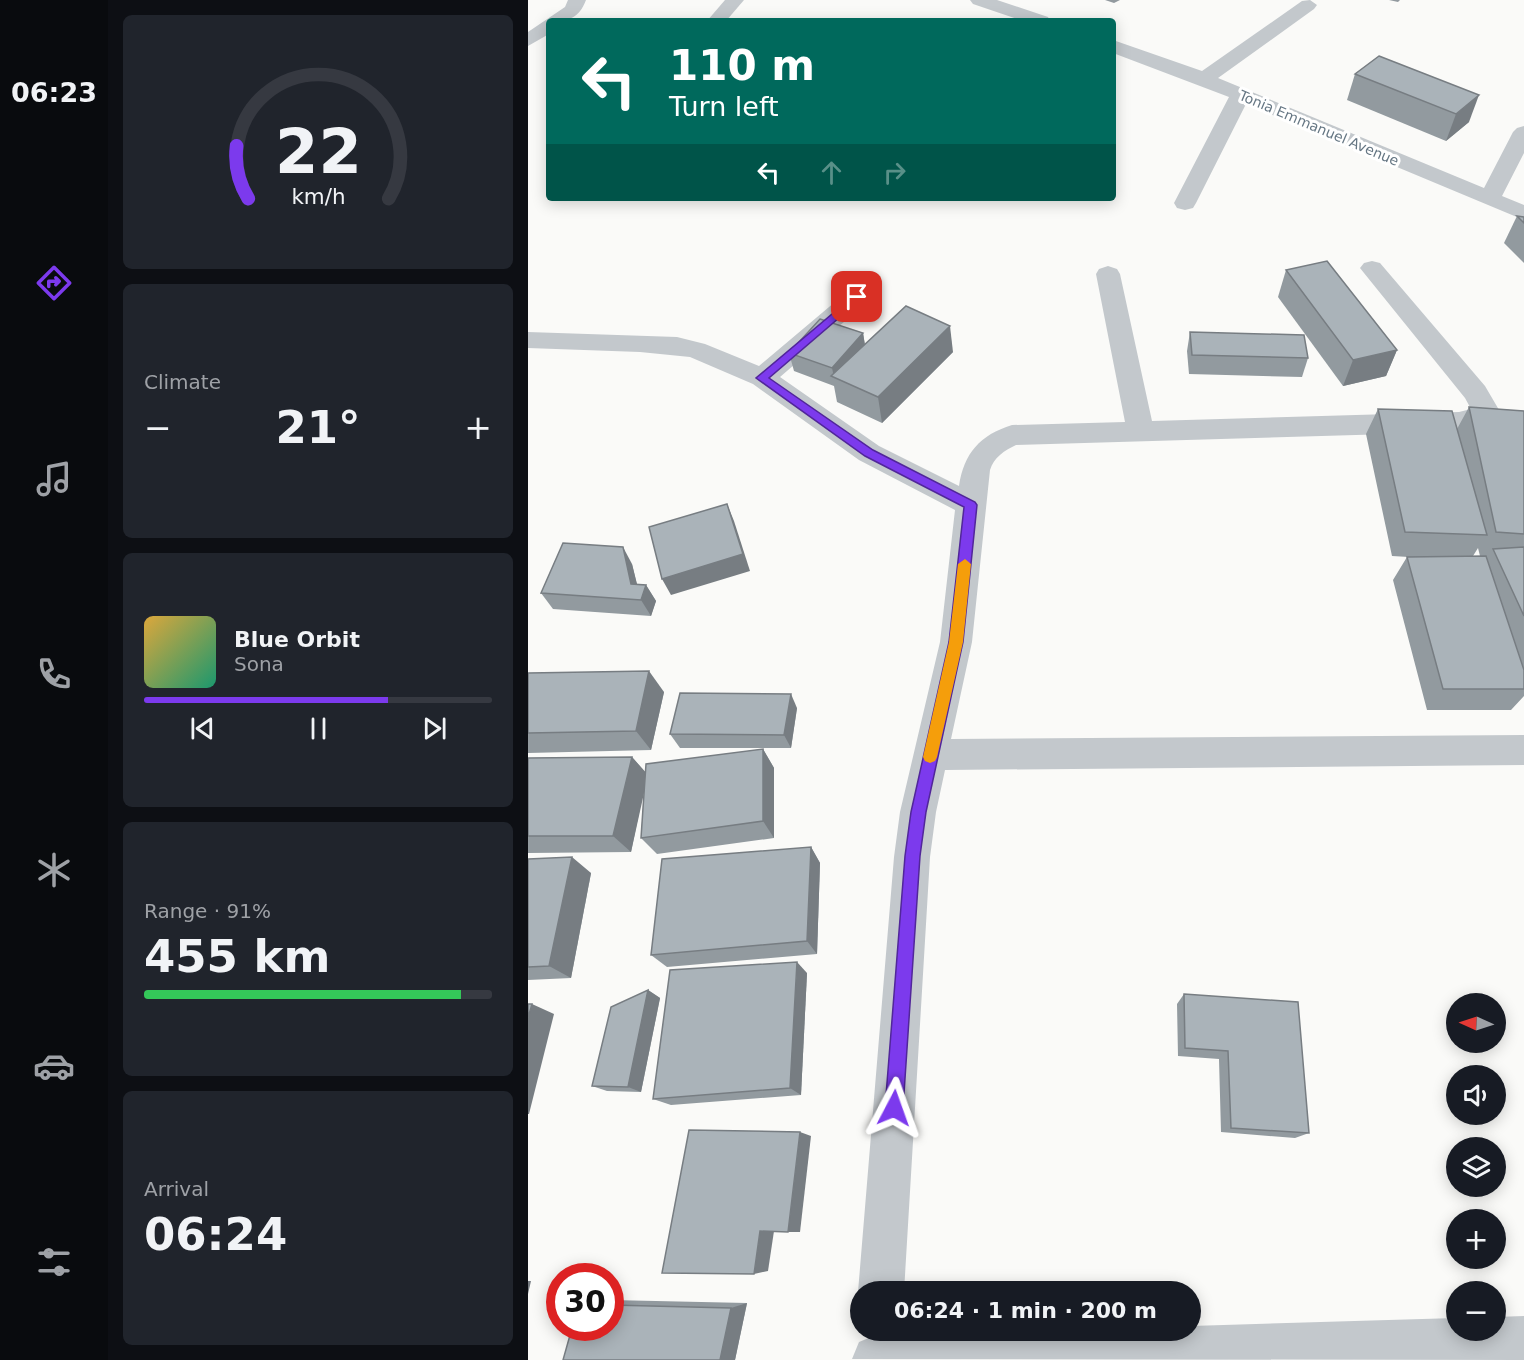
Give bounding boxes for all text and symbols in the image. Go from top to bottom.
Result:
text: 110 m [669,41,815,90]
icon: left [570,42,648,120]
text: 06:23 [11,77,97,108]
street label: Tonia Emmanuel Avenue [1236,87,1401,169]
text: Turn left [669,91,779,122]
text: 22 [275,115,361,188]
icon: left [752,156,785,189]
icon: ahead [815,156,848,189]
icon: right [878,156,911,189]
text: km/h [291,184,345,209]
icon: directions [33,262,75,304]
pin [831,271,882,322]
icon: arrive [840,280,873,313]
text: Climate [144,370,221,394]
text: 21° [275,401,361,454]
text: − [144,408,172,447]
text: + [464,408,492,447]
icon: music [33,458,75,500]
text: Blue Orbit [234,627,360,652]
text: Sona [234,652,284,676]
icon: phone [33,653,75,695]
icon: previous [186,712,219,745]
icon: pause [302,712,335,745]
icon: next [418,712,451,745]
icon: climate [33,849,75,891]
text: Range · 91% [144,899,271,923]
text: 455 km [144,930,330,983]
north arrow [1446,993,1506,1053]
map controls [1446,993,1506,1341]
icon: car [33,1045,75,1087]
button: sound [1446,1065,1506,1125]
position arrow [862,1076,926,1140]
button: layers [1446,1137,1506,1197]
text: Arrival [144,1177,209,1201]
text: 06:24 [144,1208,287,1261]
button: + [1446,1209,1506,1269]
icon: filters [33,1241,75,1283]
speed limit sign: 30 [546,1263,624,1341]
button: − [1446,1281,1506,1341]
text: 06:24 · 1 min · 200 m [894,1298,1157,1323]

